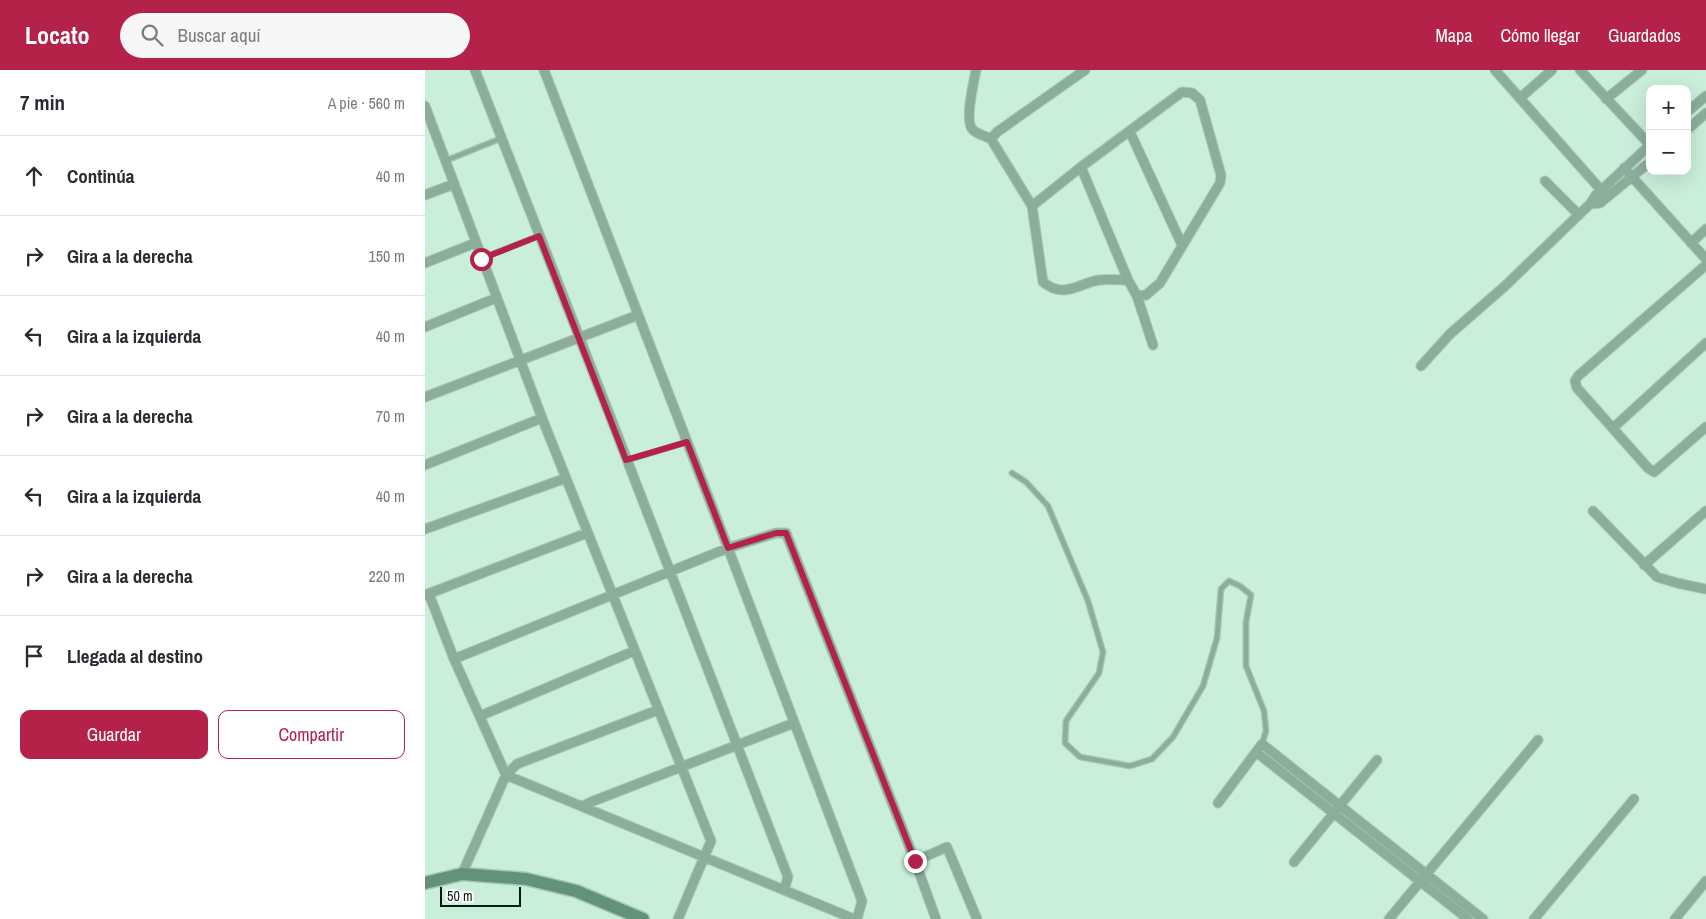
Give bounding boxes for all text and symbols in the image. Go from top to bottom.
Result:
search box [120,13,470,58]
text: Locato [25,19,90,51]
icon: search [138,21,166,49]
text: Buscar aquí [178,22,261,48]
text: Mapa [1435,23,1472,48]
text: Cómo llegar [1500,23,1580,48]
text: Guardados [1608,23,1681,48]
map controls [1646,85,1691,175]
button: + [1646,85,1691,130]
text: 7 min [20,88,65,117]
text: A pie · 560 m [328,92,405,114]
button: − [1646,130,1691,175]
icon: ahead [20,162,48,190]
text: Continúa [67,163,135,189]
text: 40 m [376,165,405,187]
icon: right [20,242,48,270]
text: Gira a la derecha [67,243,193,269]
text: 150 m [369,245,405,267]
route start [470,248,493,271]
icon: left [20,322,48,350]
text: Gira a la izquierda [67,323,201,349]
text: 40 m [376,325,405,347]
icon: right [20,402,48,430]
text: Gira a la derecha [67,403,193,429]
text: 70 m [376,405,405,427]
icon: left [20,482,48,510]
text: Gira a la izquierda [67,483,201,509]
text: 40 m [376,485,405,507]
icon: right [20,562,48,590]
text: Gira a la derecha [67,563,193,589]
text: 220 m [369,565,405,587]
icon: arrive [20,642,48,670]
text: Llegada al destino [67,643,203,669]
button: Guardar [20,710,208,759]
button: Compartir [218,710,405,759]
route end [904,850,927,873]
scale bar [440,884,521,907]
text: 50 m [447,887,473,905]

